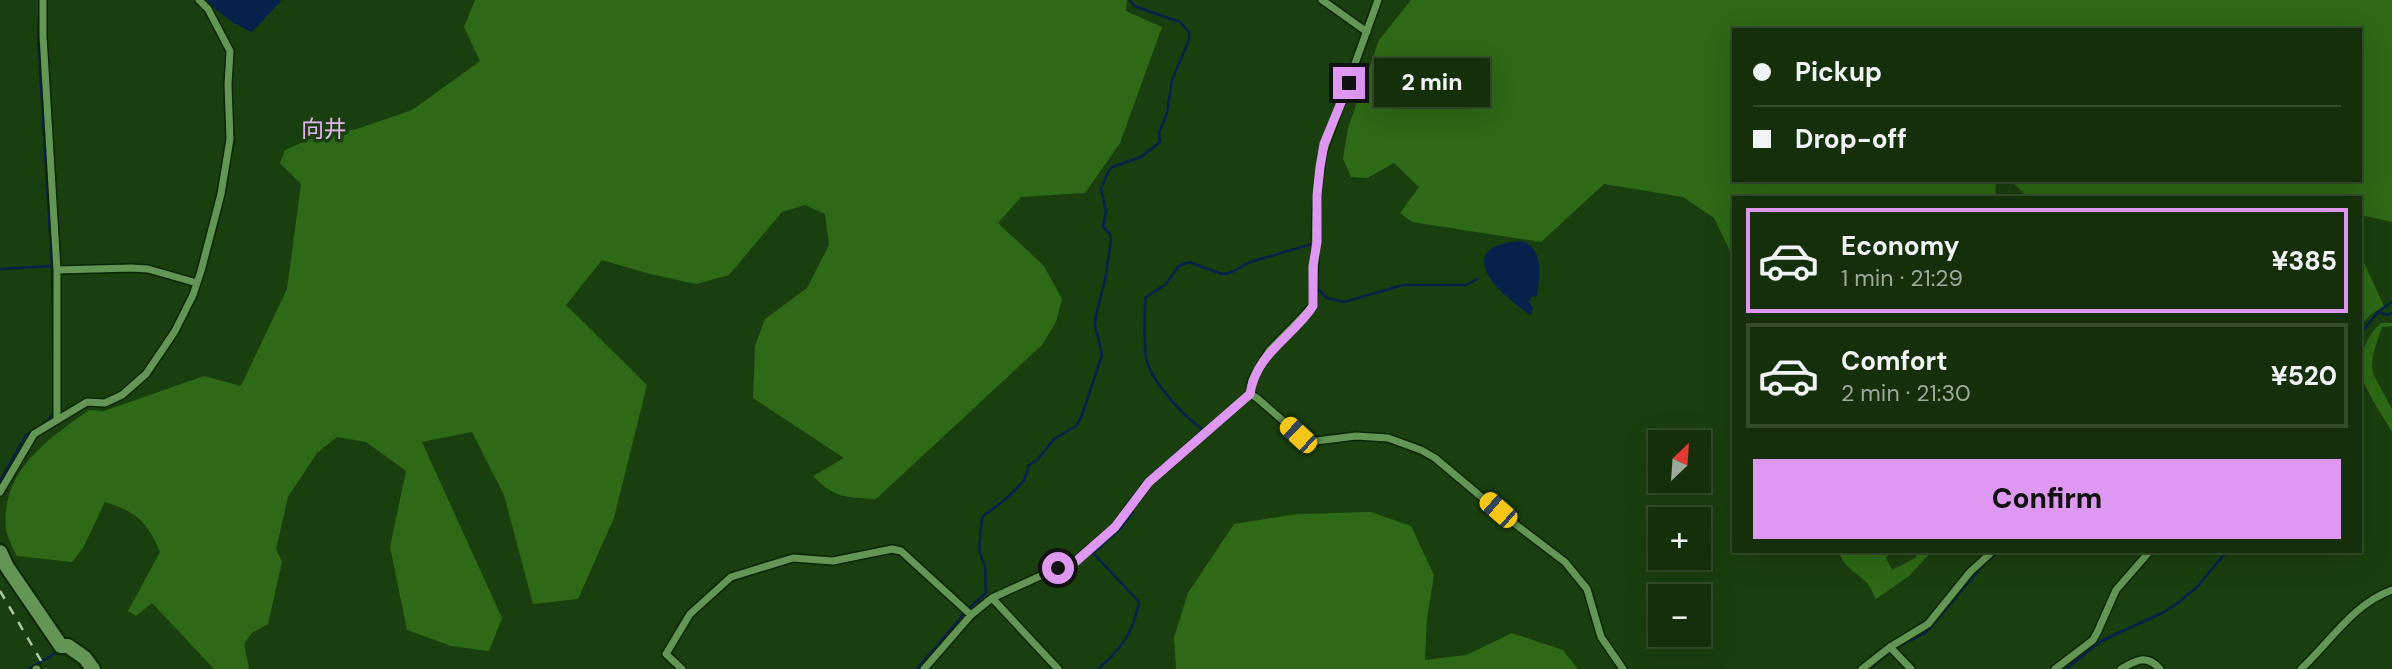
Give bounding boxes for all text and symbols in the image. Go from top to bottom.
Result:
text: Pickup [1795,55,1882,89]
callout: 2 min [1374,58,1489,108]
route end [1333,67,1365,99]
text: 2 min [1401,67,1463,97]
district label: 向井 [301,114,347,144]
text: Drop-off [1795,122,1907,156]
icon: car [1757,229,1820,292]
text: Economy [1841,229,1959,263]
text: ¥385 [2272,244,2337,278]
text: 1 min · 21:29 [1841,263,1963,293]
icon: car [1757,344,1820,407]
text: Comfort [1841,344,1947,378]
text: ¥520 [2271,359,2337,393]
text: 2 min · 21:30 [1841,378,1971,408]
car [1276,413,1321,457]
north arrow [1648,430,1712,494]
map controls [1648,430,1711,647]
button: Confirm [1753,459,2341,539]
car [1476,488,1521,532]
button: + [1648,507,1711,570]
route start [1042,552,1074,584]
button: − [1648,584,1711,647]

